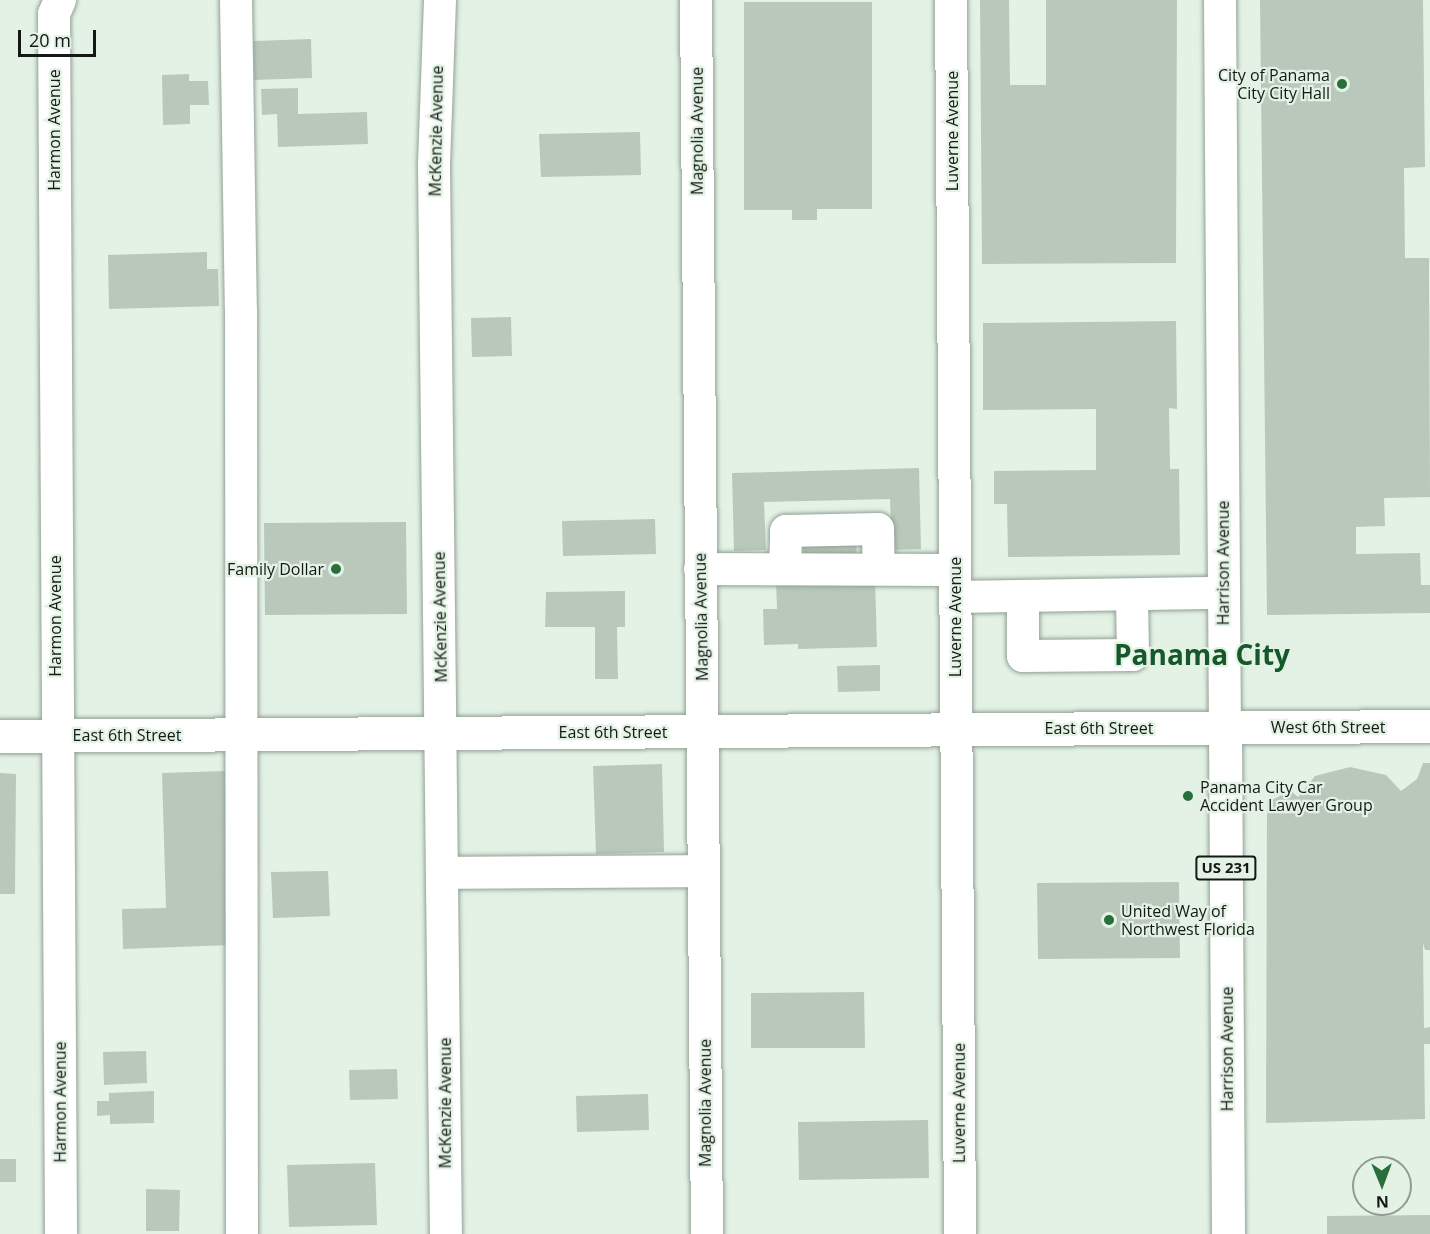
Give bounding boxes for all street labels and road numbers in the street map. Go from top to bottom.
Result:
street label: McKenzie Avenue [425,65,447,197]
street label: Magnolia Avenue [687,67,707,195]
street label: Harmon Avenue [44,69,64,191]
street label: Luverne Avenue [942,71,962,191]
street label: Harrison Avenue [1213,501,1233,625]
street label: McKenzie Avenue [429,551,451,683]
street label: Magnolia Avenue [690,553,712,681]
street label: Harmon Avenue [45,555,65,677]
street label: Luverne Avenue [945,557,965,677]
street label: West 6th Street [1271,717,1385,737]
street label: East 6th Street [1045,718,1153,738]
street label: East 6th Street [559,722,667,742]
street label: East 6th Street [73,725,181,745]
road number: US 231 [1194,856,1258,880]
street label: Harrison Avenue [1217,987,1237,1111]
street label: McKenzie Avenue [435,1037,455,1169]
street label: Magnolia Avenue [695,1039,715,1167]
street label: Harmon Avenue [50,1041,70,1163]
street label: Luverne Avenue [949,1043,969,1163]

